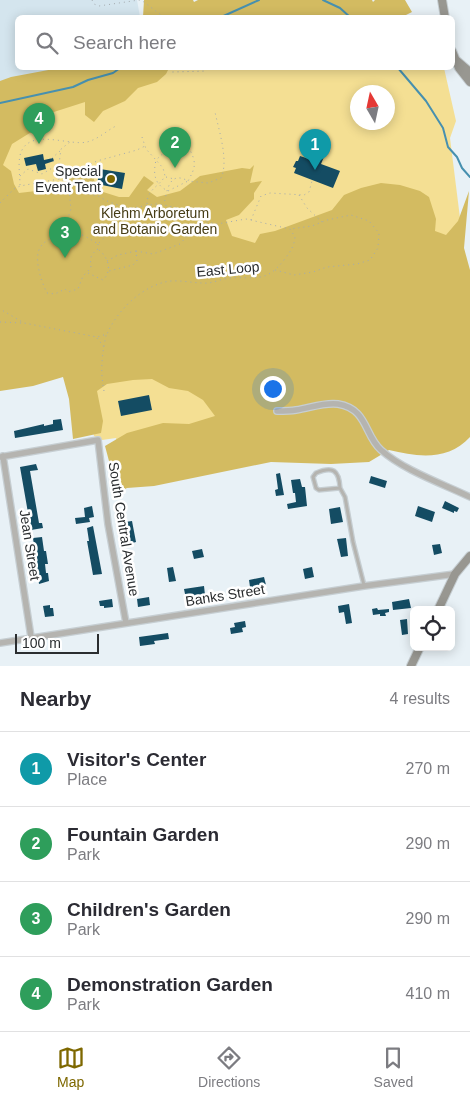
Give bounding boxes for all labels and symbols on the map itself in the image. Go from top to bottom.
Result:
north arrow [350,85,395,130]
pin: 4 [23,103,55,144]
pin: 2 [159,127,191,168]
pin: 1 [299,129,331,170]
place label: Special Event Tent [35,163,101,195]
marker: Special Event Tent [105,173,117,185]
park label: Klehm Arboretum and Botanic Garden [93,205,217,237]
pin: 3 [49,217,81,258]
street label: East Loop [196,258,260,280]
your location [260,376,286,402]
street label: South Central Avenue [105,461,143,598]
street label: Jean Street [16,508,44,582]
street label: Banks Street [184,581,266,609]
scale bar [15,631,99,654]

